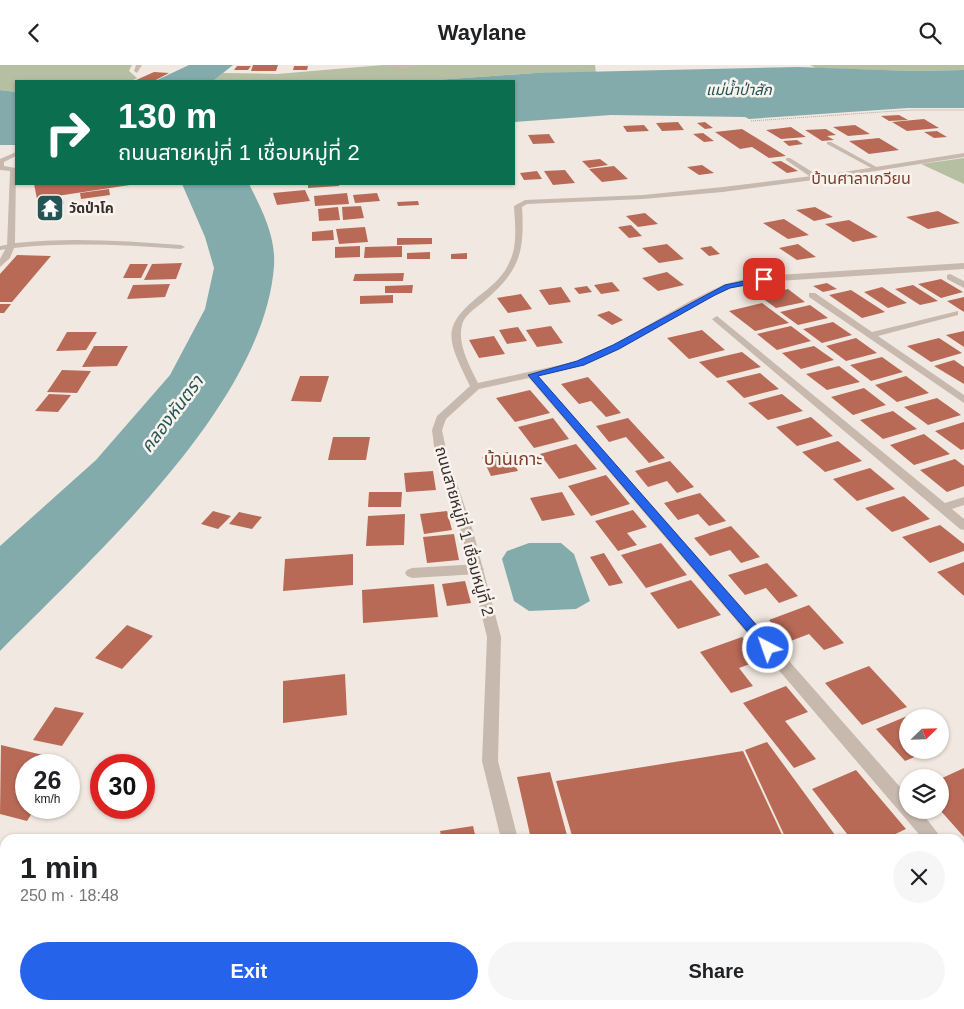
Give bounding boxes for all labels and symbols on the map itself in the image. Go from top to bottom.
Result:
water label: แม่น้ำป่าสัก [706,79,773,98]
district label: บ้านศาลาเกวียน [811,170,911,187]
temple icon: วัดป่าโค [35,193,65,223]
place label: วัดป่าโค [69,200,114,216]
pin [743,258,785,300]
water label: คลองหันตรา [137,371,208,456]
street label: ถนนสายหมู่ที่ 1 เชื่อมหมู่ที่ 2 [431,443,500,618]
district label: บ้านเกาะ [484,449,542,469]
position arrow [741,621,793,673]
north arrow [899,709,949,759]
speed limit sign: 30 [90,754,155,819]

